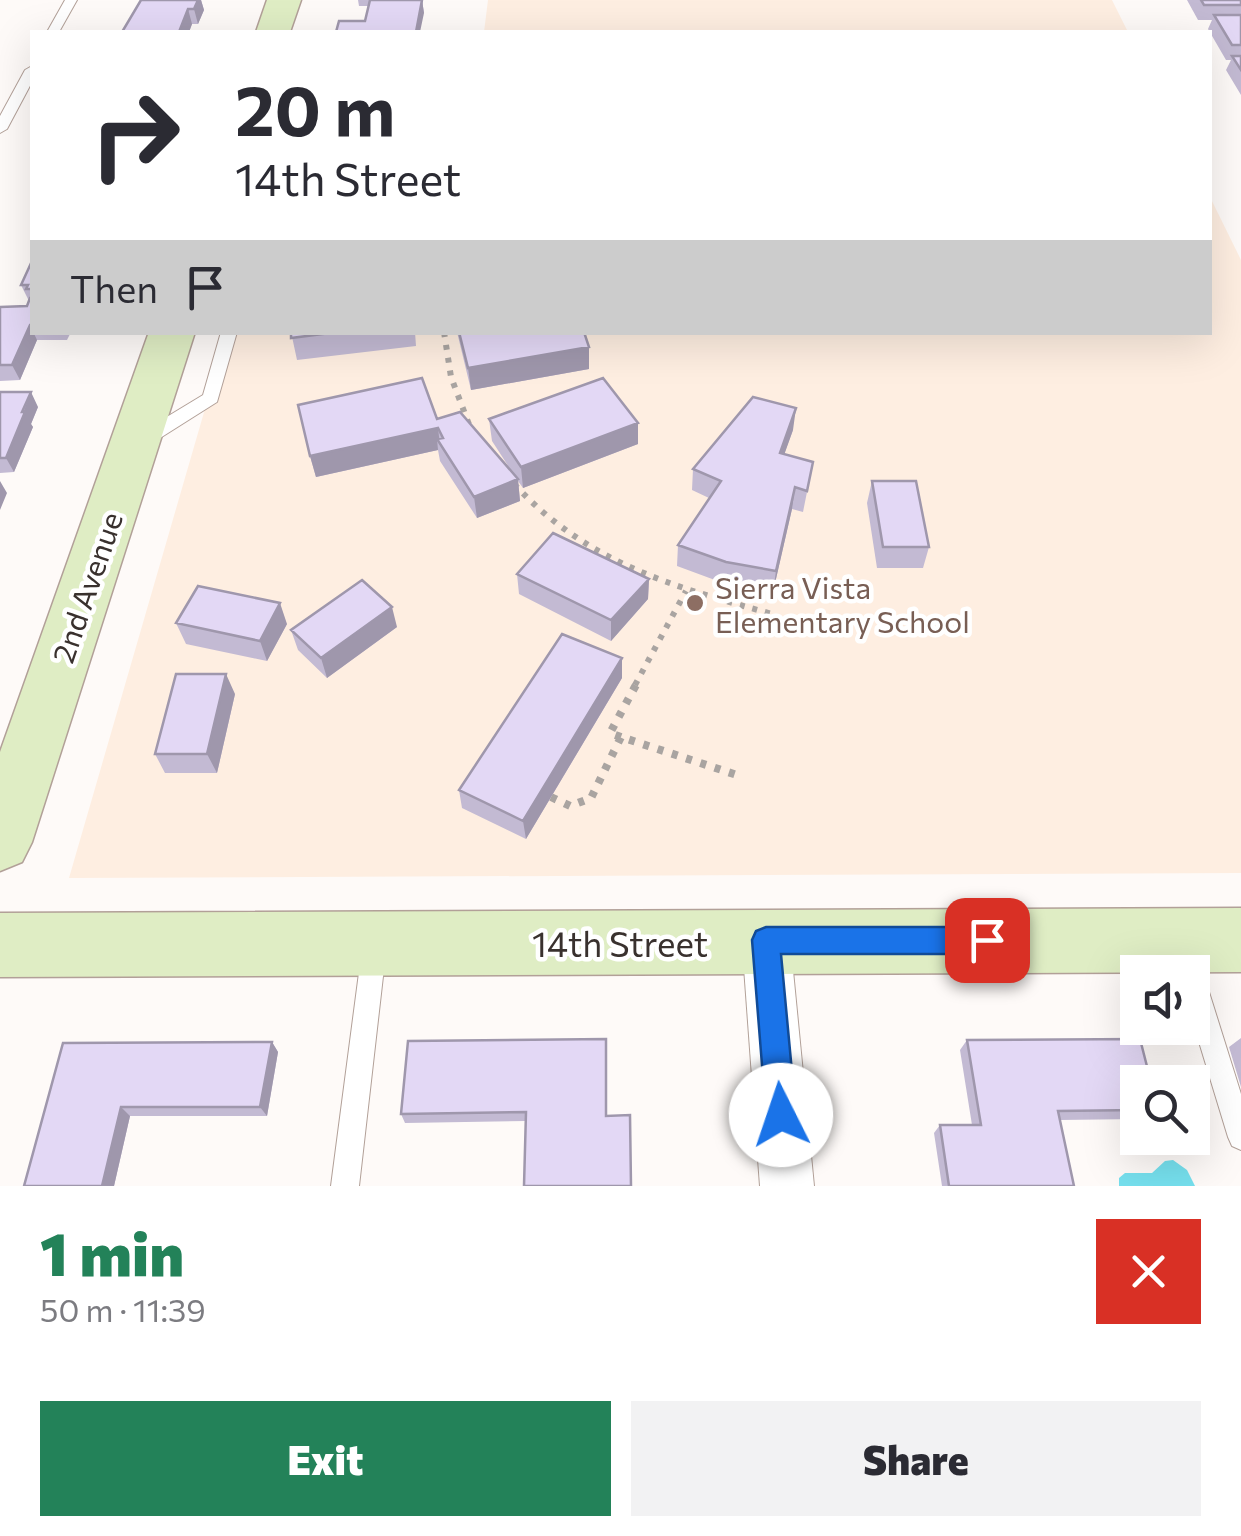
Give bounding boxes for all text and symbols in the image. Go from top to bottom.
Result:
text: 20 m [235,65,395,150]
icon: right [70,70,200,200]
text: 14th Street [235,150,461,205]
icon: arrive [178,260,233,315]
text: Then [70,264,158,311]
street label: 2nd Avenue [43,507,129,667]
place label: Sierra Vista Elementary School [715,568,970,639]
marker: Sierra Vista Elementary School [684,592,706,614]
pin [945,898,1030,983]
icon: arrive [960,913,1015,968]
street label: 14th Street [532,921,708,964]
map controls [1120,955,1210,1155]
button: sound [1120,955,1210,1045]
position arrow [729,1063,833,1167]
button: search [1120,1065,1210,1155]
text: 1 min [40,1215,184,1288]
button: close [1096,1219,1201,1324]
text: 50 m · 11:39 [40,1289,206,1329]
button: Exit [40,1401,611,1516]
button: Share [631,1401,1201,1516]

